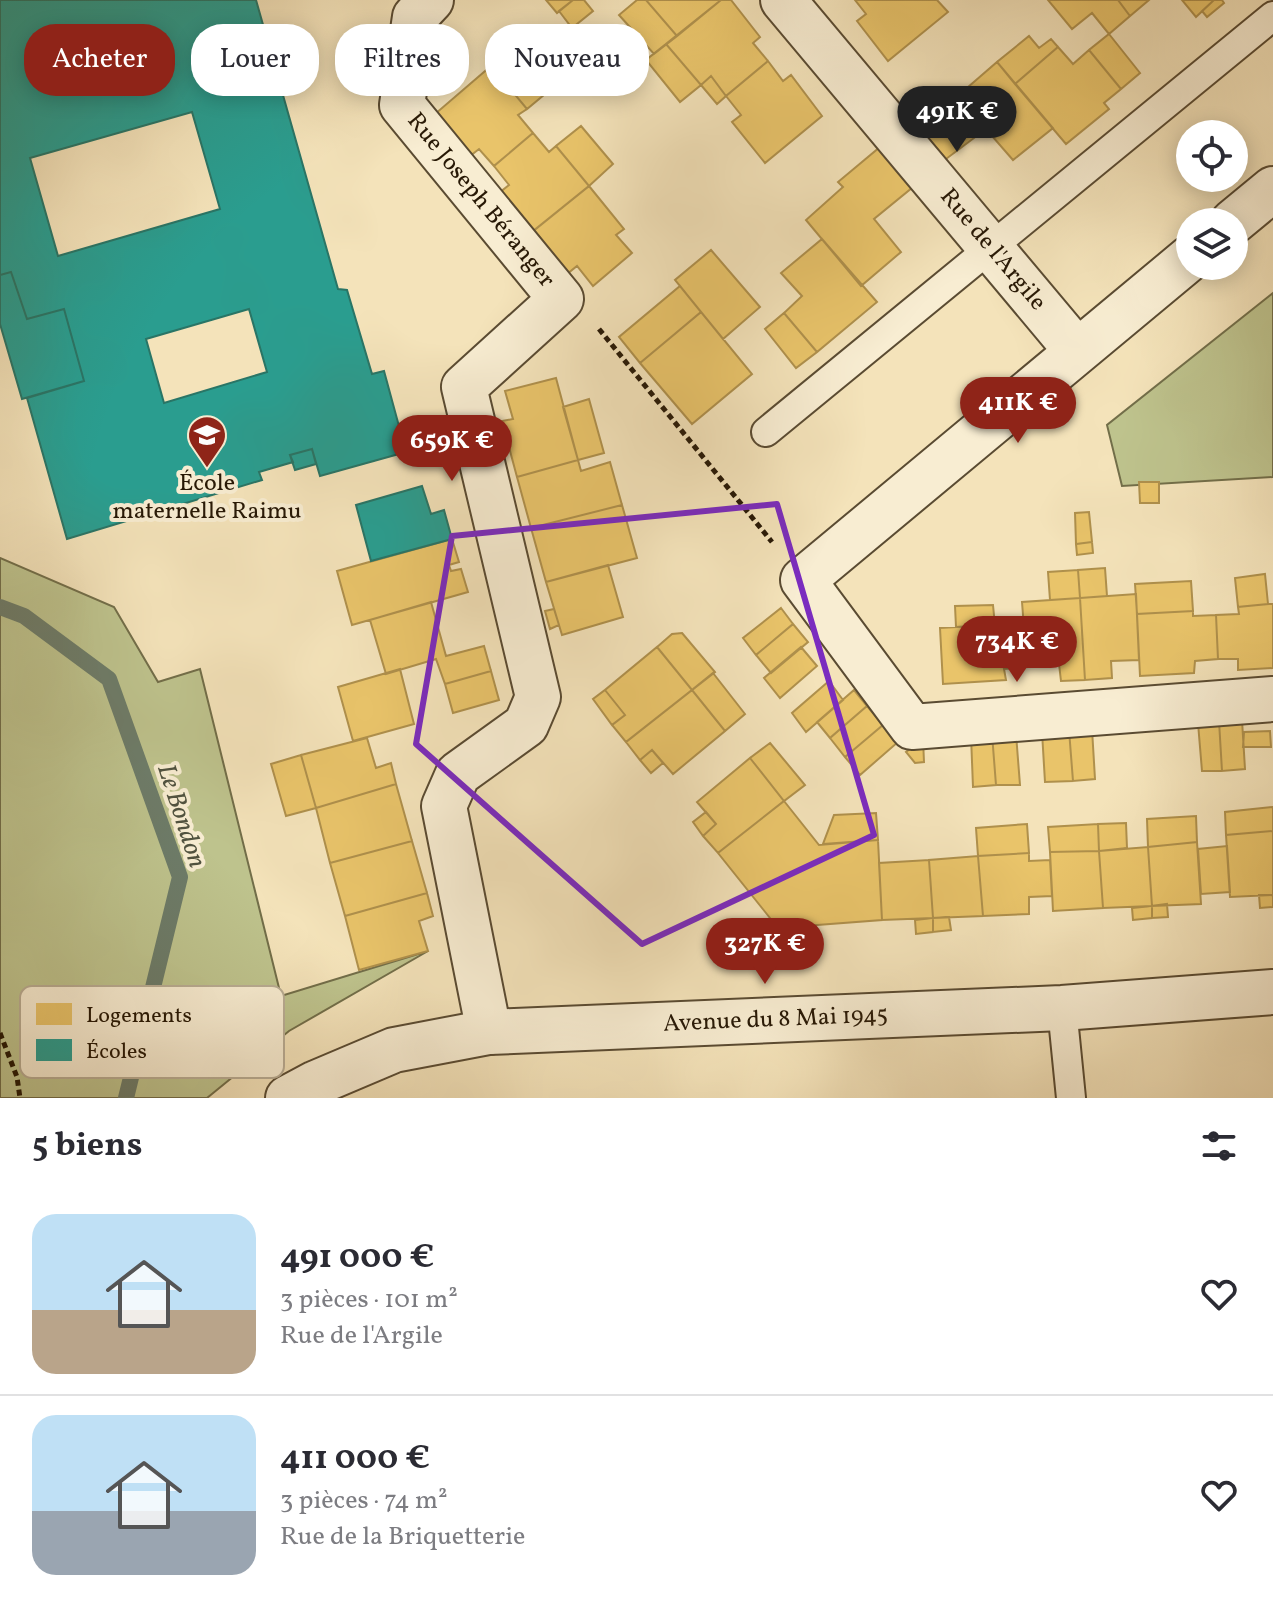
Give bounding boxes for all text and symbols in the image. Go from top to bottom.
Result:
chip: Acheter [24,24,175,96]
chip: Louer [191,24,319,96]
chip: Filtres [335,24,469,96]
chip: Nouveau [485,24,649,96]
pin: 491K € [892,86,1022,154]
text: 491K € [915,94,999,130]
street label: Rue Joseph Béranger [398,106,563,296]
map controls [1176,120,1248,280]
button: locate [1176,120,1248,192]
street label: Rue de l'Argile [931,181,1054,319]
button: layers [1176,208,1248,280]
pin: 411K € [953,377,1083,445]
text: 411K € [978,385,1058,421]
school or university icon: École maternelle Raimu [186,414,228,469]
pin: 659K € [387,415,517,483]
text: 659K € [410,423,494,459]
place label: École maternelle Raimu [112,467,302,529]
pin: 734K € [952,616,1082,684]
text: 734K € [975,624,1059,660]
water label: Le Bondon [147,760,215,872]
pin: 327K € [700,918,830,986]
text: 327K € [724,926,806,962]
legend [20,986,284,1078]
street label: Avenue du 8 Mai 1945 [662,998,889,1042]
text: Logements [86,1001,192,1032]
text: Écoles [86,1037,147,1068]
text: 5 biens [32,1123,142,1170]
icon: filters [1197,1124,1241,1168]
text: 491 000 € [280,1235,434,1282]
icon: home [96,1246,192,1342]
icon: heart [1197,1272,1241,1316]
text: 3 pièces · 101 m² [280,1282,458,1318]
text: Rue de l'Argile [280,1318,443,1354]
text: 411 000 € [280,1436,430,1483]
icon: home [96,1447,192,1543]
icon: heart [1197,1473,1241,1517]
text: 3 pièces · 74 m² [280,1483,448,1519]
text: Rue de la Briquetterie [280,1519,525,1555]

